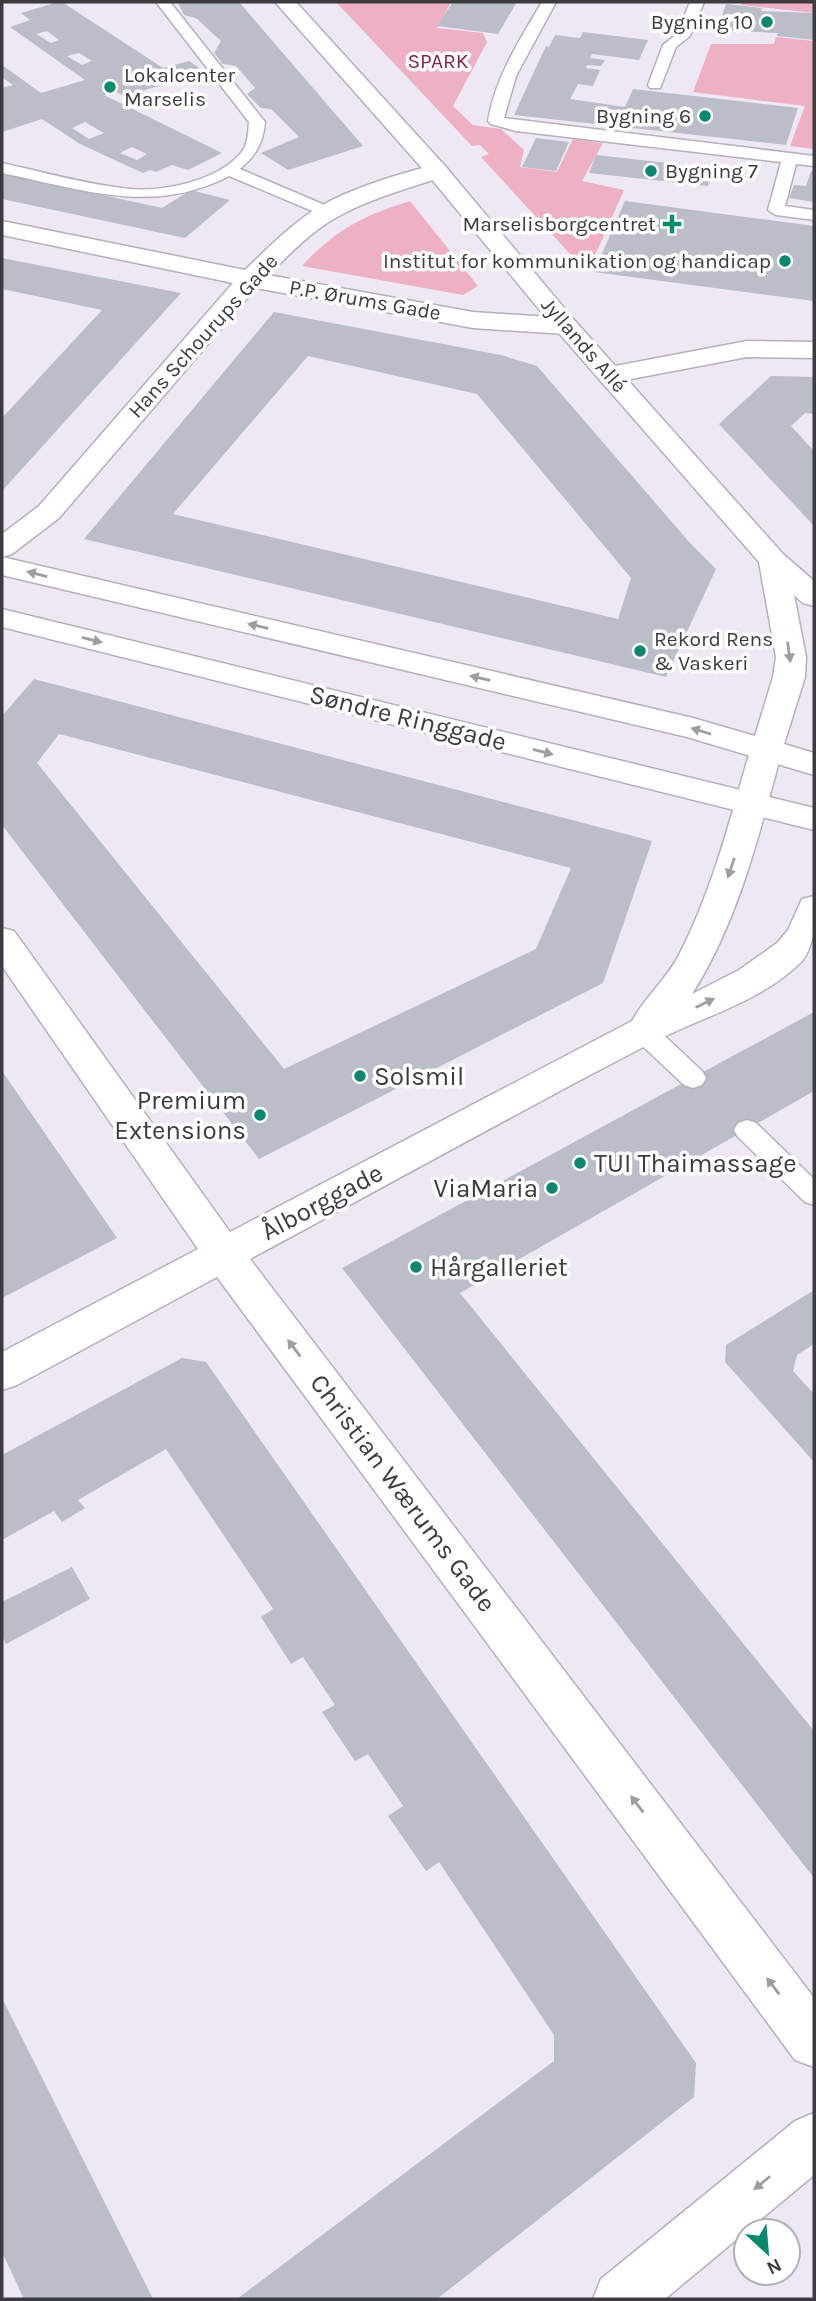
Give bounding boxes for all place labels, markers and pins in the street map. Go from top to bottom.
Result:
place label: Bygning 10 [651,10,753,34]
marker: Bygning 10 [759,14,775,30]
place label: Lokalcenter Marselis [124,63,236,111]
marker: Lokalcenter Marselis [102,79,118,95]
place label: Bygning 6 [596,104,691,128]
marker: Bygning 6 [697,108,713,124]
place label: Bygning 7 [665,159,758,183]
marker: Bygning 7 [643,163,659,179]
place label: Marselisborgcentret [463,212,656,236]
marker: Marselisborgcentret [662,214,682,234]
place label: Institut for kommunikation og handicap [383,249,771,273]
marker: Institut for kommunikation og handicap [777,253,793,269]
place label: Rekord Rens & Vaskeri [654,627,773,675]
marker: Rekord Rens & Vaskeri [632,643,648,659]
place label: Solsmil [374,1061,464,1092]
marker: Solsmil [352,1068,368,1084]
place label: Premium Extensions [114,1085,246,1146]
marker: Premium Extensions [252,1107,268,1123]
place label: TUI Thaimassage [594,1148,797,1179]
marker: TUI Thaimassage [572,1155,588,1171]
place label: ViaMaria [434,1173,538,1204]
marker: ViaMaria [544,1180,560,1196]
place label: Hårgalleriet [430,1252,568,1283]
marker: Hårgalleriet [408,1259,424,1275]

